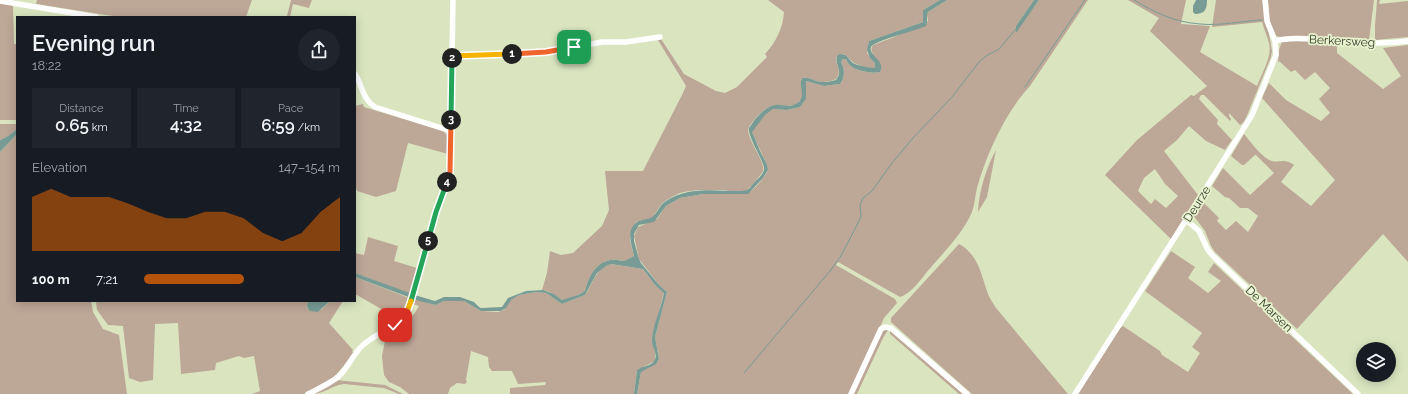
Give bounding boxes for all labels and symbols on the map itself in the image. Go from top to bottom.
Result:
pin [557,30,591,64]
street label: Berkersweg [1309,32,1375,50]
pin: 1 [502,44,522,64]
pin: 2 [442,48,462,68]
pin: 3 [441,110,461,130]
pin: 4 [437,172,457,192]
street label: Deurze [1181,183,1213,225]
pin: 5 [418,231,438,251]
street label: De Marsen [1243,283,1295,335]
pin [378,308,412,342]

